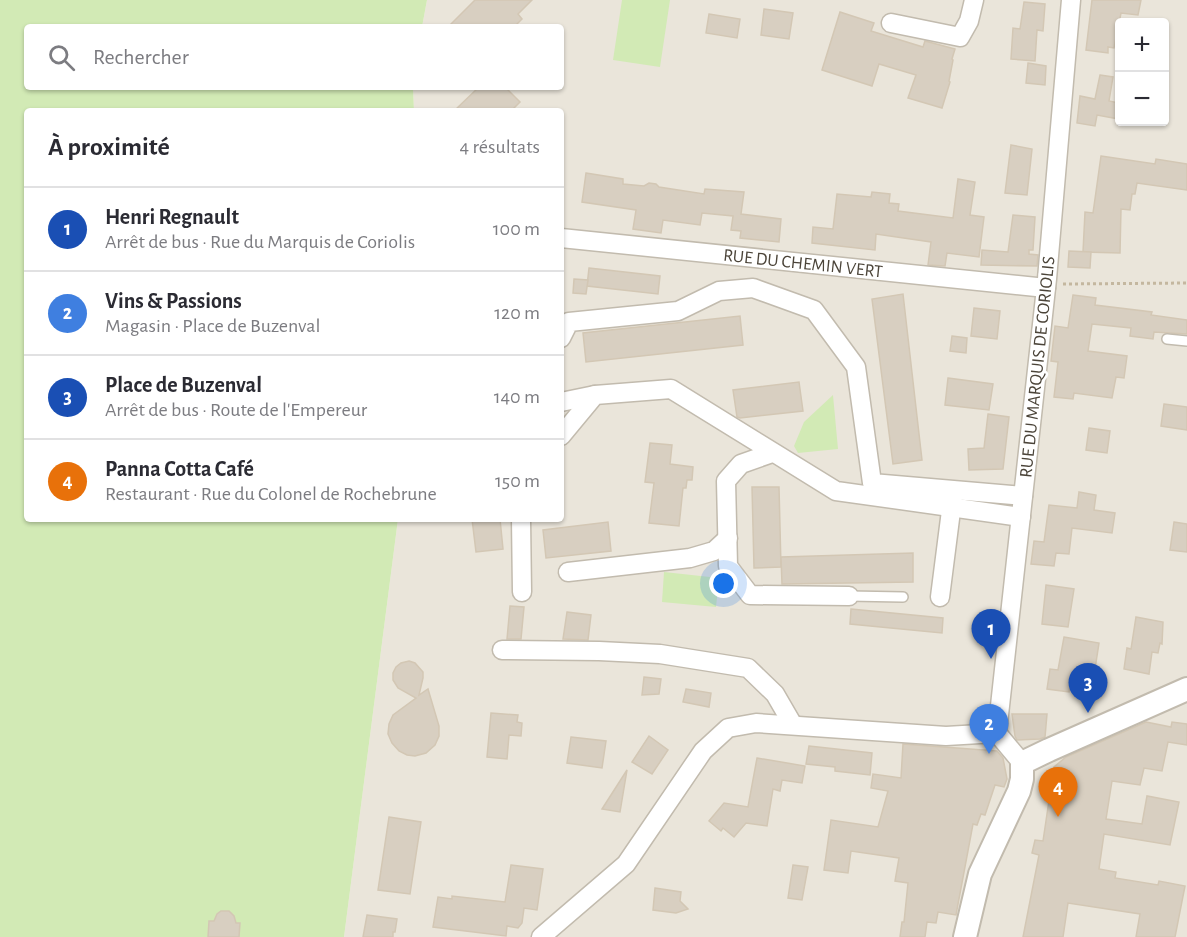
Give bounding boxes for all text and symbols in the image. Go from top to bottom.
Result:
map controls [1115,18,1169,126]
button: + [1115,18,1169,72]
search box [24,24,564,90]
icon: search [45,41,78,74]
text: Rechercher [93,46,189,68]
button: − [1115,72,1169,126]
text: À proximité [48,134,170,160]
text: 4 résultats [459,137,540,157]
text: Henri Regnault [105,206,239,228]
text: 1 [64,219,71,239]
text: 100 m [493,219,540,239]
text: Arrêt de bus · Rue du Marquis de Coriolis [105,232,415,252]
street label: RUE DU CHEMIN VERT [722,247,884,281]
street label: RUE DU MARQUIS DE CORIOLIS [1017,255,1059,479]
text: Vins & Passions [105,290,242,312]
text: 2 [63,303,72,323]
text: 120 m [494,303,540,323]
text: Magasin · Place de Buzenval [105,316,320,336]
text: Place de Buzenval [105,374,262,396]
text: 3 [63,387,72,407]
text: 140 m [494,387,540,407]
text: Arrêt de bus · Route de l'Empereur [105,400,367,420]
text: Panna Cotta Café [105,458,254,480]
text: 4 [62,471,73,491]
text: 150 m [495,471,540,491]
text: Restaurant · Rue du Colonel de Rochebrune [105,484,437,504]
your location [709,569,738,598]
pin: 1 [972,610,1010,659]
pin: 3 [1068,664,1108,713]
pin: 2 [970,704,1008,754]
pin: 4 [1038,768,1078,817]

